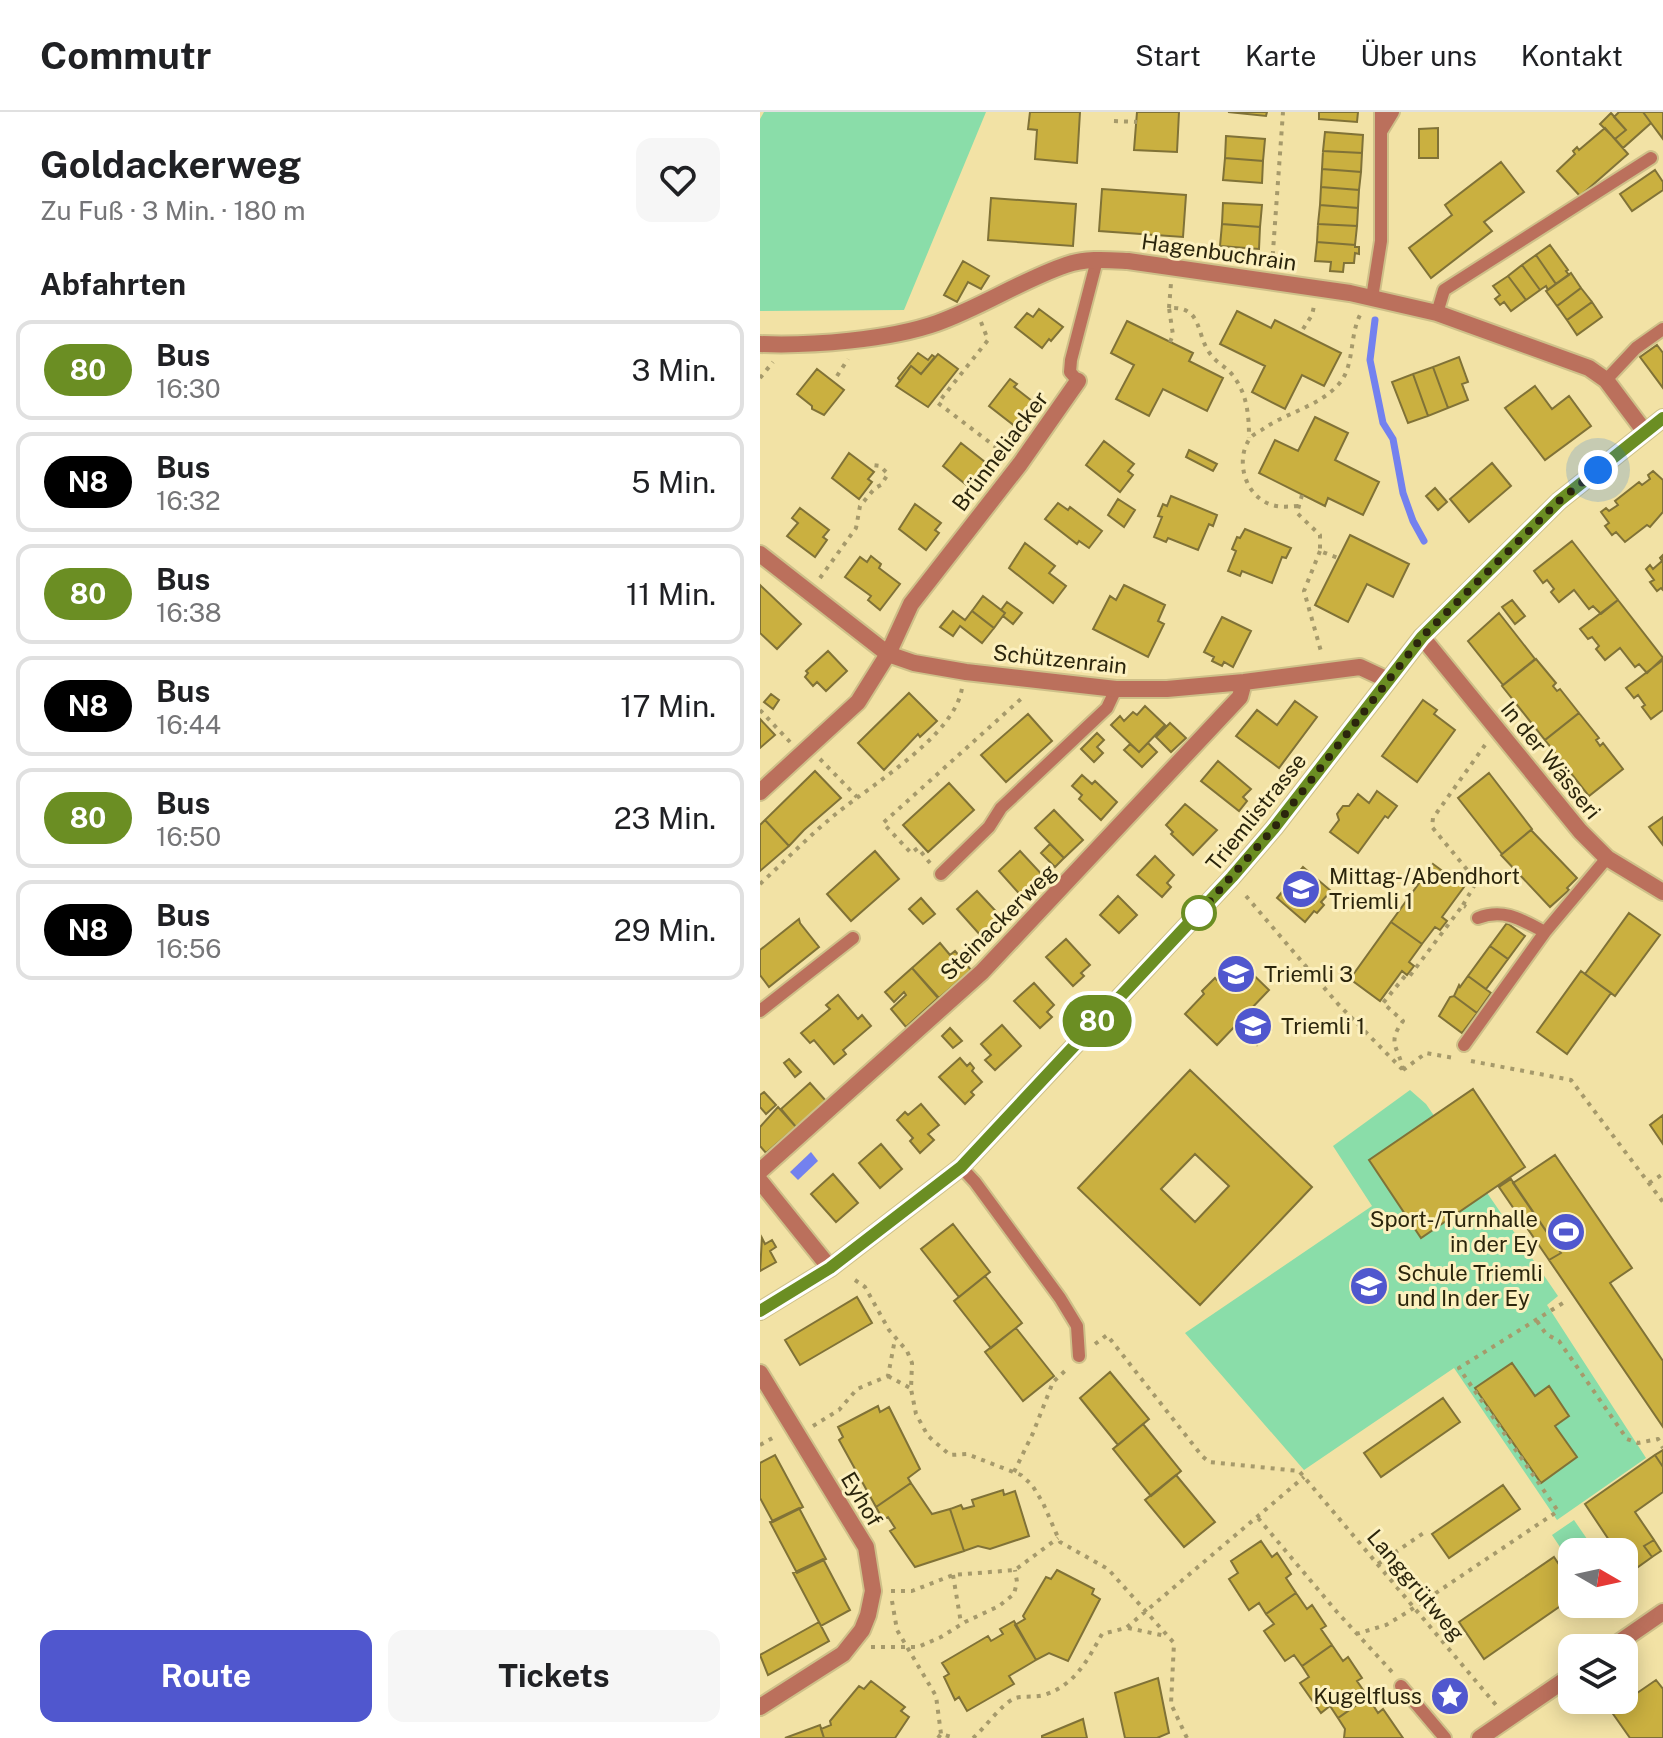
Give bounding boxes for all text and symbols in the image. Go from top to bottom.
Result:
text: Commutr [40,33,211,78]
text: Start [1135,39,1201,72]
text: Karte [1245,39,1316,72]
text: Über uns [1360,39,1477,72]
text: Kontakt [1521,39,1623,72]
button: heart [636,138,720,222]
text: Goldackerweg [40,142,301,187]
text: Zu Fuß · 3 Min. · 180 m [40,195,305,226]
street label: Hagenbuchrain [1140,228,1298,276]
text: Abfahrten [40,266,186,302]
text: Bus [156,337,210,373]
text: 3 Min. [632,352,716,388]
text: 80 [70,353,106,386]
text: 16:30 [156,373,221,404]
street label: Brünneliacker [947,386,1053,516]
text: Bus [156,449,210,485]
your location [1578,450,1618,490]
text: 5 Min. [631,464,716,500]
text: N8 [68,465,108,498]
text: 16:32 [156,485,221,516]
text: Bus [156,561,210,597]
text: 11 Min. [626,576,716,612]
text: 80 [70,577,106,610]
text: 16:38 [156,597,222,628]
street label: Schützenrain [992,639,1128,679]
text: Bus [156,673,210,709]
text: 17 Min. [620,688,716,724]
text: N8 [68,689,108,722]
street label: In der Wässeri [1496,696,1606,824]
text: 16:44 [156,709,221,740]
street label: Triemlistrasse [1201,748,1311,876]
text: Bus [156,785,210,821]
text: 23 Min. [614,800,716,836]
text: 80 [70,801,106,834]
text: 16:50 [156,821,221,852]
street label: Steinackerweg [935,859,1061,985]
place label: Mittag-/Abendhort Triemli 1 [1329,863,1520,914]
school or university icon: Mittag-/Abendhort Triemli 1 [1280,868,1322,910]
unlabelled marker [1182,896,1216,930]
text: Bus [156,897,210,933]
text: 29 Min. [614,912,716,948]
text: N8 [68,913,108,946]
text: 16:56 [156,933,221,964]
school or university icon: Triemli 3 [1215,953,1257,995]
place label: Triemli 3 [1264,961,1353,987]
line badge: 80 [1061,995,1133,1047]
text: 80 [1079,1004,1115,1037]
school or university icon: Triemli 1 [1232,1005,1274,1047]
place label: Triemli 1 [1281,1013,1365,1039]
place label: Sport-/Turnhalle in der Ey [1370,1206,1538,1257]
sports icon: Sport-/Turnhalle in der Ey [1545,1211,1587,1253]
place label: Schule Triemli und In der Ey [1397,1260,1543,1311]
school or university icon: Schule Triemli und In der Ey [1348,1265,1390,1307]
street label: Eyhof [836,1467,888,1531]
street label: Langgrütweg [1362,1524,1470,1646]
north arrow [1558,1538,1638,1618]
map controls [1558,1538,1638,1714]
button: Route [40,1630,372,1722]
button: Tickets [388,1630,720,1722]
button: layers [1558,1634,1638,1714]
place icon: Kugelfluss [1429,1675,1471,1717]
place label: Kugelfluss [1313,1683,1422,1709]

